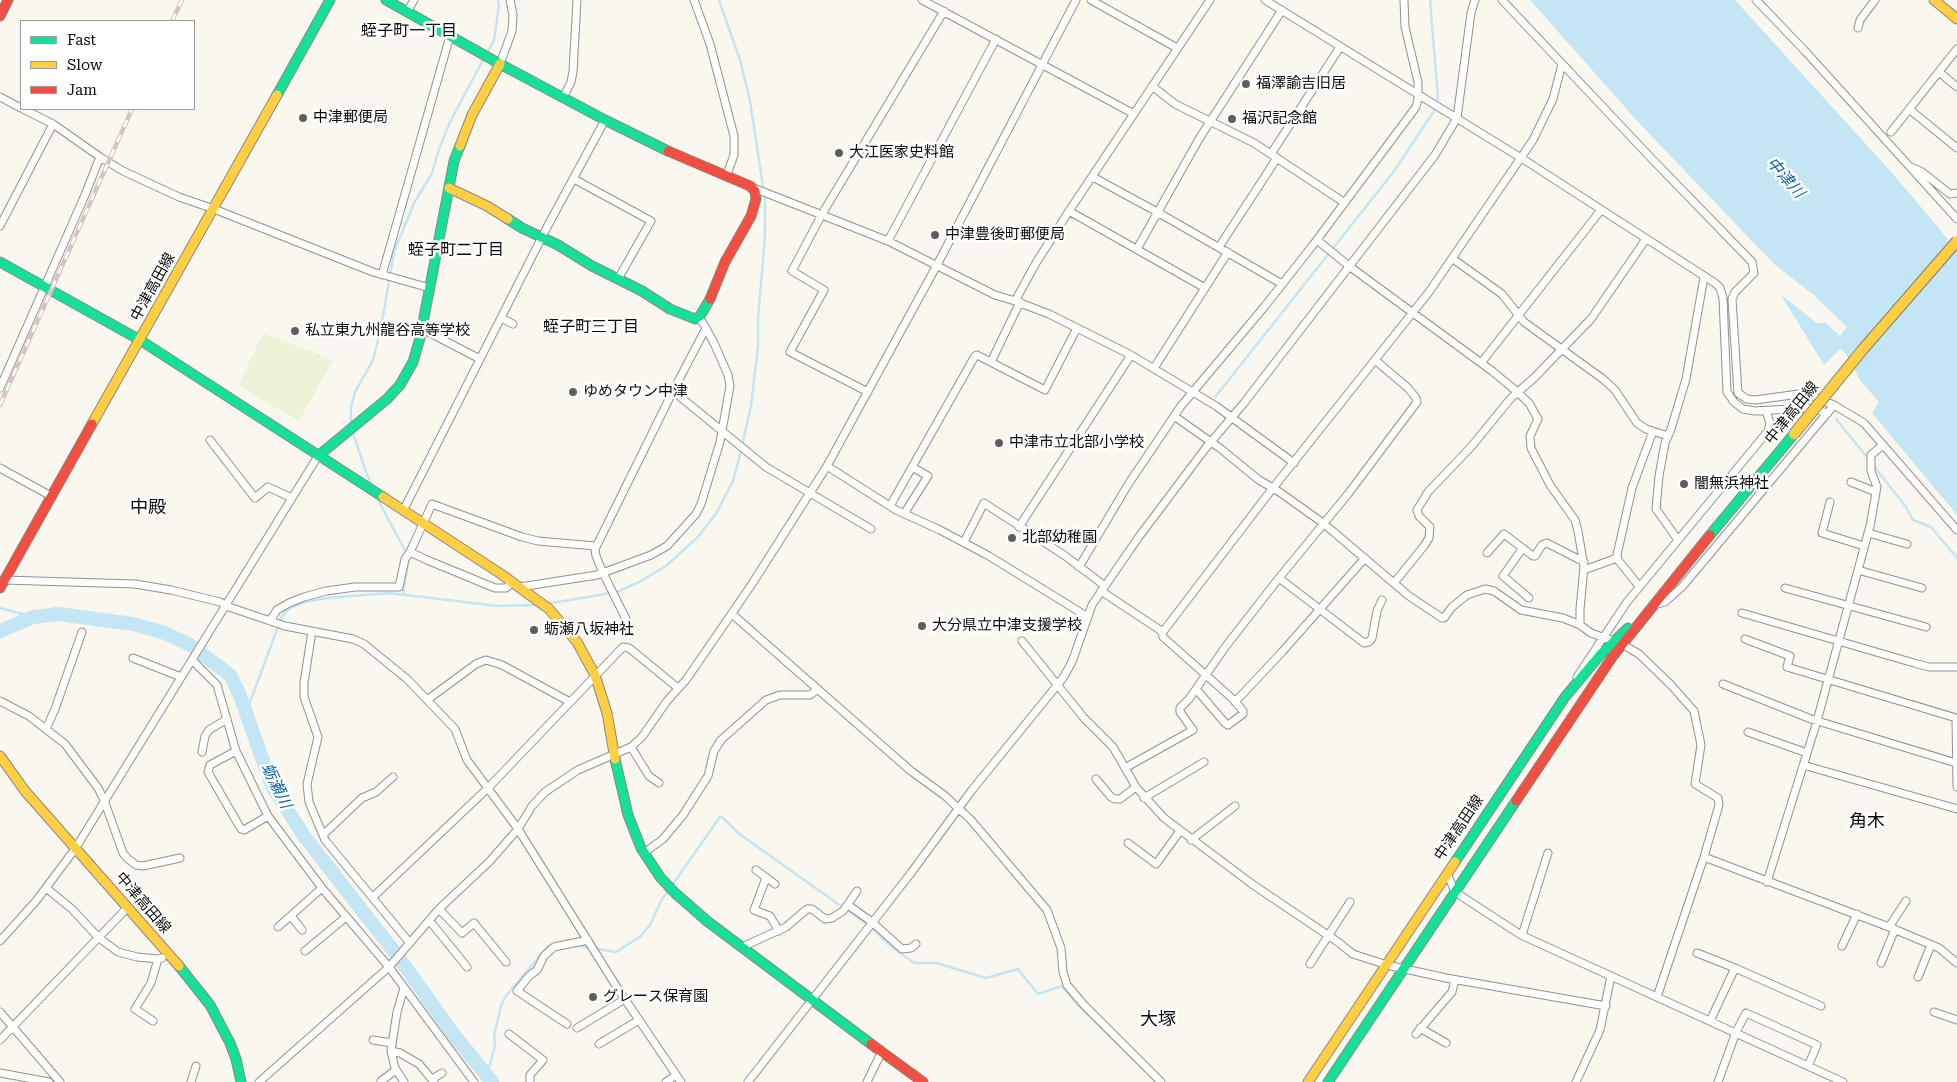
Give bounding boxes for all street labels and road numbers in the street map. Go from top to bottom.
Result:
street label: 中津高田線 [127,250,179,324]
street label: 中津高田線 [1761,378,1823,448]
street label: 中津高田線 [1431,792,1487,864]
street label: 中津高田線 [112,869,174,937]

